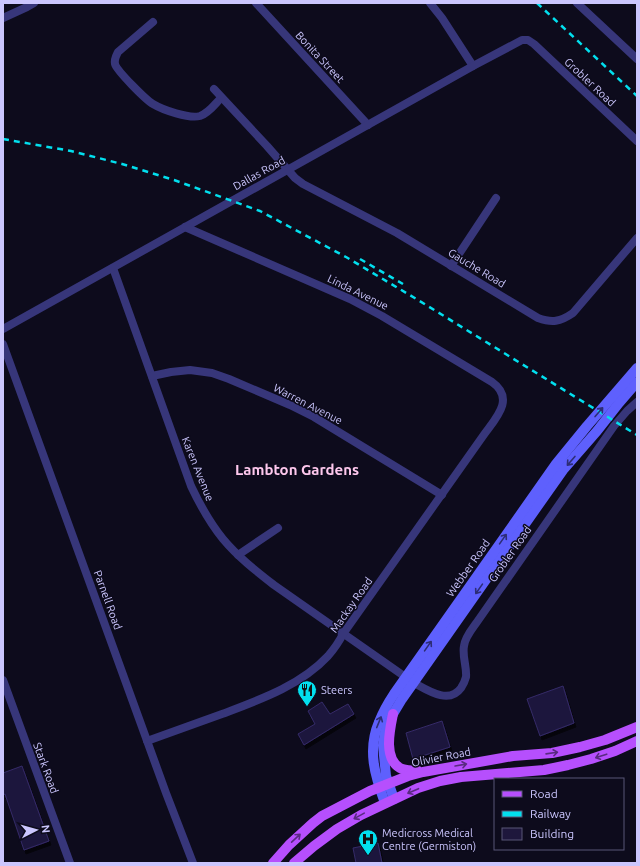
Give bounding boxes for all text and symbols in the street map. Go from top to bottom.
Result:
street label: Bonita Street [293,29,347,86]
street label: Grobler Road [562,55,618,109]
street label: Dallas Road [231,154,287,192]
street label: Gauche Road [446,246,508,290]
street label: Linda Avenue [326,272,390,312]
street label: Warren Avenue [271,381,345,427]
one-way arrow [595,406,604,417]
street label: Karen Avenue [180,435,216,503]
one-way arrow [567,455,576,466]
district label: Lambton Gardens [235,461,359,478]
street label: Grobler Road [486,524,534,584]
one-way arrow [499,534,507,545]
street label: Webber Road [444,537,492,599]
street label: Parnell Road [92,569,124,631]
street label: Mackay Road [328,575,374,635]
one-way arrow [475,584,483,595]
one-way arrow [424,640,432,651]
restaurant icon: Steers [296,679,318,707]
place label: Steers [321,684,352,696]
one-way arrow [375,717,383,729]
street label: Stark Road [31,741,61,795]
street label: Olivier Road [410,745,472,769]
one-way arrow [545,749,558,757]
one-way arrow [594,753,607,760]
one-way arrow [454,761,467,769]
legend [494,778,624,850]
one-way arrow [407,787,419,795]
text: Road [530,787,558,800]
text: Railway [530,807,571,820]
north arrow [16,810,56,850]
one-way arrow [353,813,365,821]
text: N [40,824,52,834]
place label: Medicross Medical Centre (Germiston) [382,827,476,853]
text: Building [530,827,574,840]
hospital icon: Medicross Medical Centre (Germiston) [357,828,379,856]
one-way arrow [291,834,302,843]

